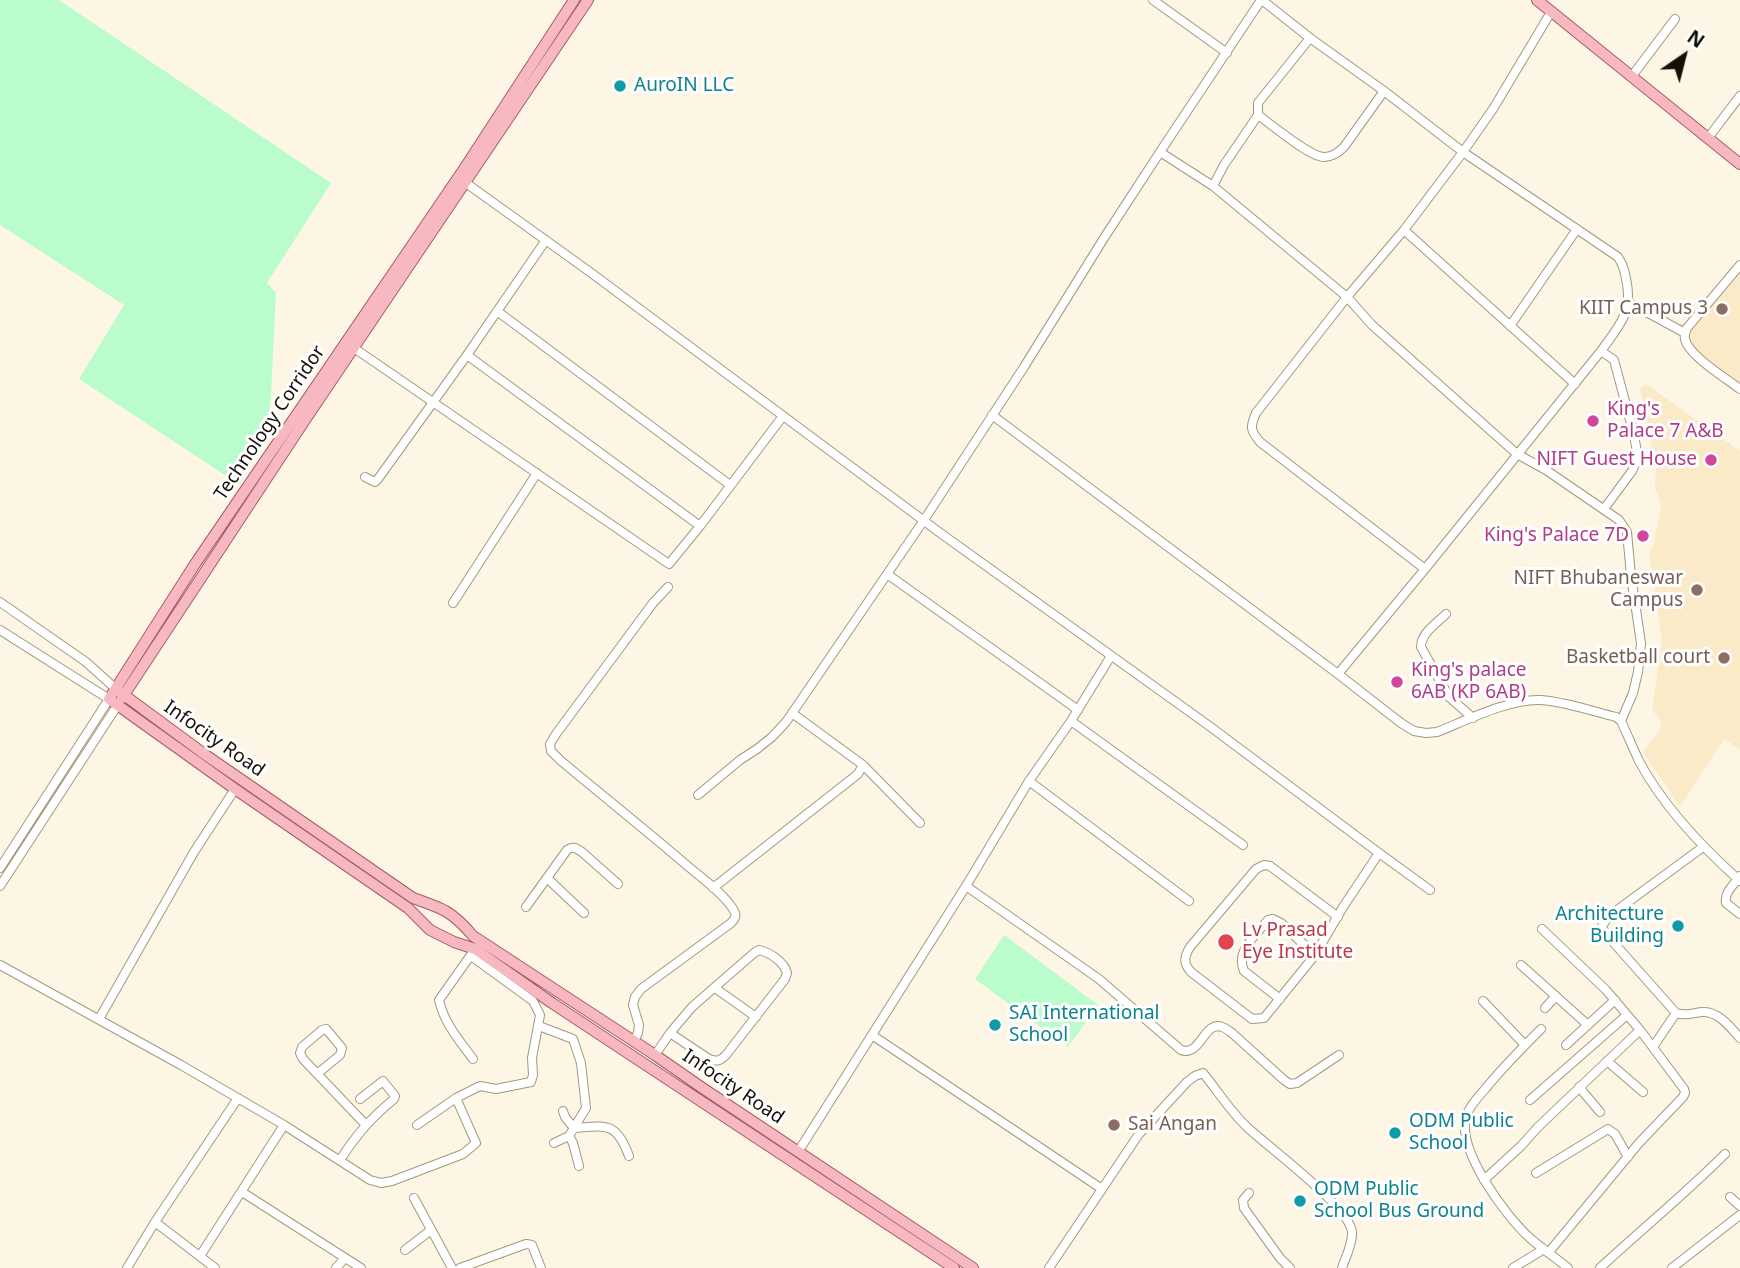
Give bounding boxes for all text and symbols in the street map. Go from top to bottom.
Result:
north arrow [1649,21,1719,91]
text: N [1682,24,1710,54]
place label: AuroIN LLC [634,75,734,97]
marker: AuroIN LLC [612,78,628,94]
place label: KIIT Campus 3 [1579,298,1708,320]
marker: KIIT Campus 3 [1714,301,1730,317]
street label: Technology Corridor [210,341,330,505]
place label: King's Palace 7 A&B [1607,399,1724,443]
marker: King's Palace 7 A&B [1585,413,1601,429]
place label: NIFT Guest House [1536,449,1697,471]
marker: NIFT Guest House [1703,452,1719,468]
place label: King's Palace 7D [1484,525,1629,547]
marker: King's Palace 7D [1635,528,1651,544]
place label: NIFT Bhubaneswar Campus [1514,568,1683,612]
marker: NIFT Bhubaneswar Campus [1689,582,1705,598]
place label: Basketball court [1566,647,1710,669]
marker: Basketball court [1716,650,1732,666]
place label: King's palace 6AB (KP 6AB) [1411,660,1527,704]
marker: King's palace 6AB (KP 6AB) [1389,674,1405,690]
street label: Infocity Road [159,696,269,782]
place label: Architecture Building [1555,904,1664,948]
marker: Architecture Building [1670,918,1686,934]
place label: Lv Prasad Eye Institute [1242,920,1353,964]
marker: Lv Prasad Eye Institute [1216,932,1236,952]
place label: SAI International School [1009,1003,1160,1047]
marker: SAI International School [987,1017,1003,1033]
street label: Infocity Road [678,1045,788,1129]
place label: ODM Public School [1409,1111,1514,1155]
place label: Sai Angan [1128,1114,1217,1136]
marker: Sai Angan [1106,1117,1122,1133]
marker: ODM Public School [1387,1125,1403,1141]
place label: ODM Public School Bus Ground [1314,1179,1484,1223]
marker: ODM Public School Bus Ground [1292,1193,1308,1209]

